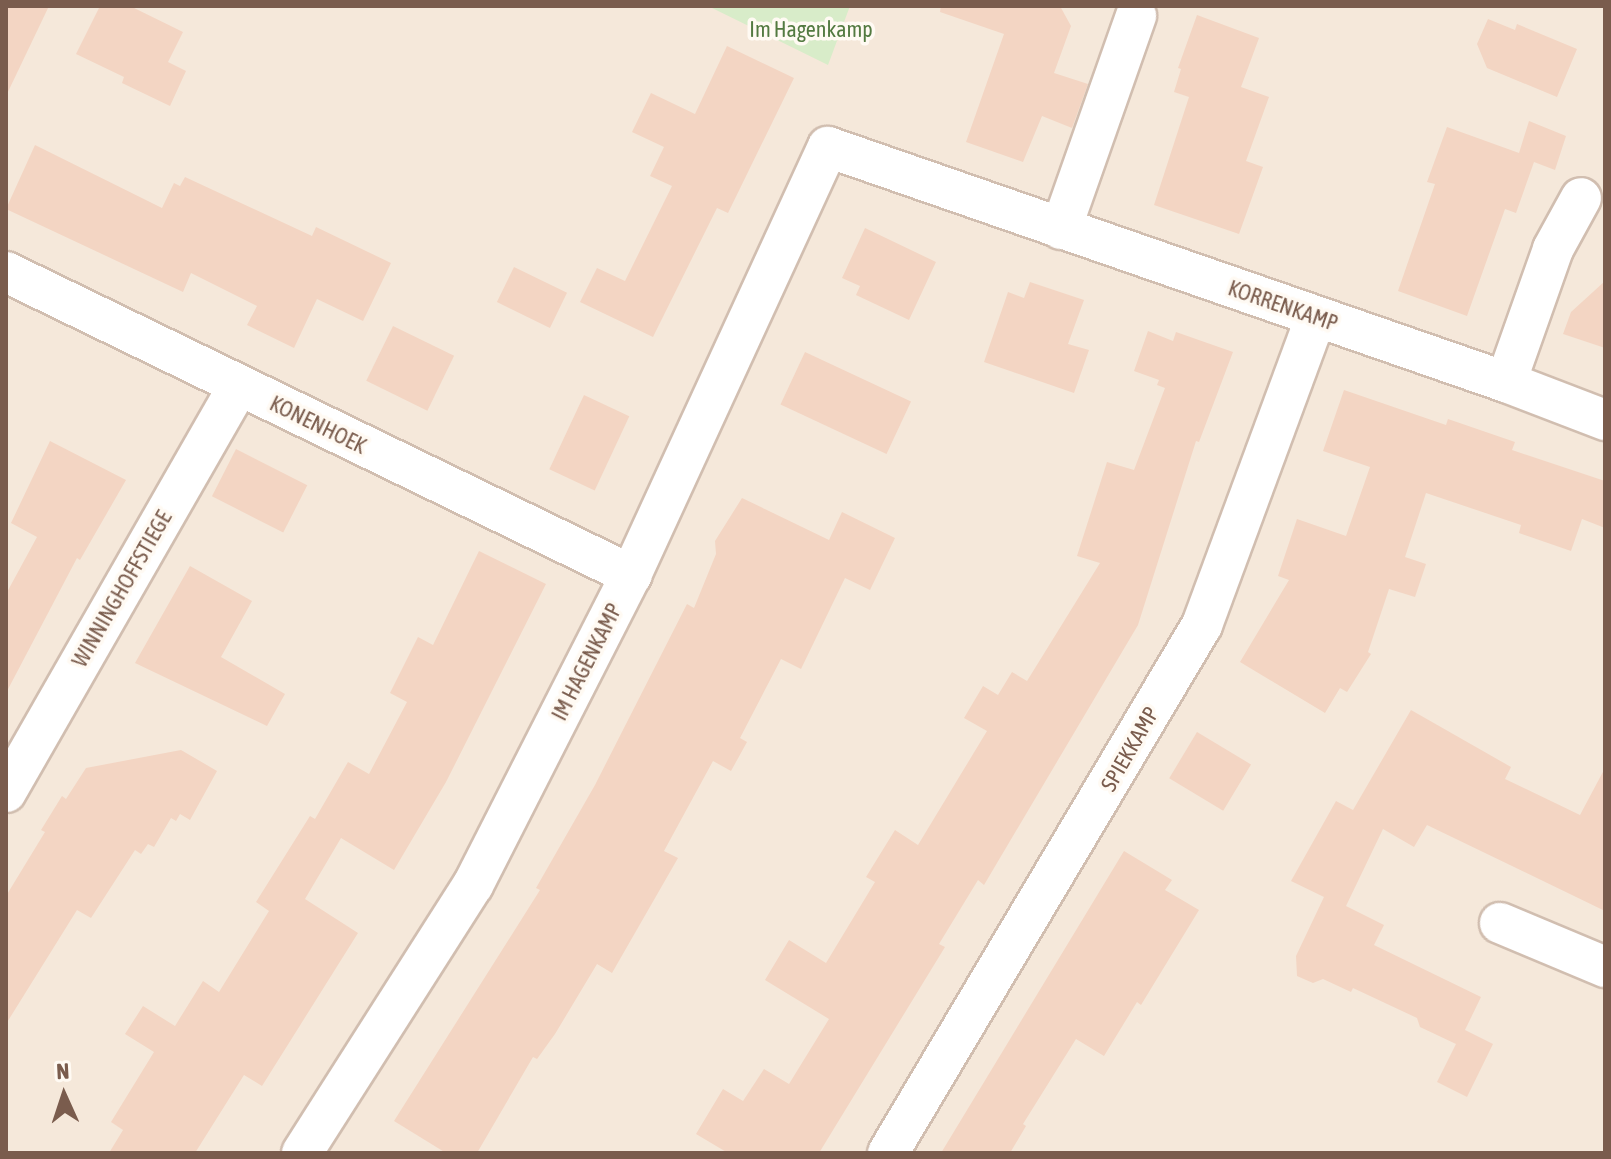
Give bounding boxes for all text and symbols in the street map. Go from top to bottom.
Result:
park label: Im Hagenkamp [749,17,873,43]
street label: KORRENKAMP [1225,275,1341,337]
street label: KONENHOEK [265,390,371,460]
street label: WINNINGHOFFSTIEGE [67,506,177,672]
street label: IM HAGENKAMP [546,599,628,725]
street label: SPIEKKAMP [1095,702,1165,796]
north arrow [24,1055,104,1135]
text: N [56,1058,70,1084]

